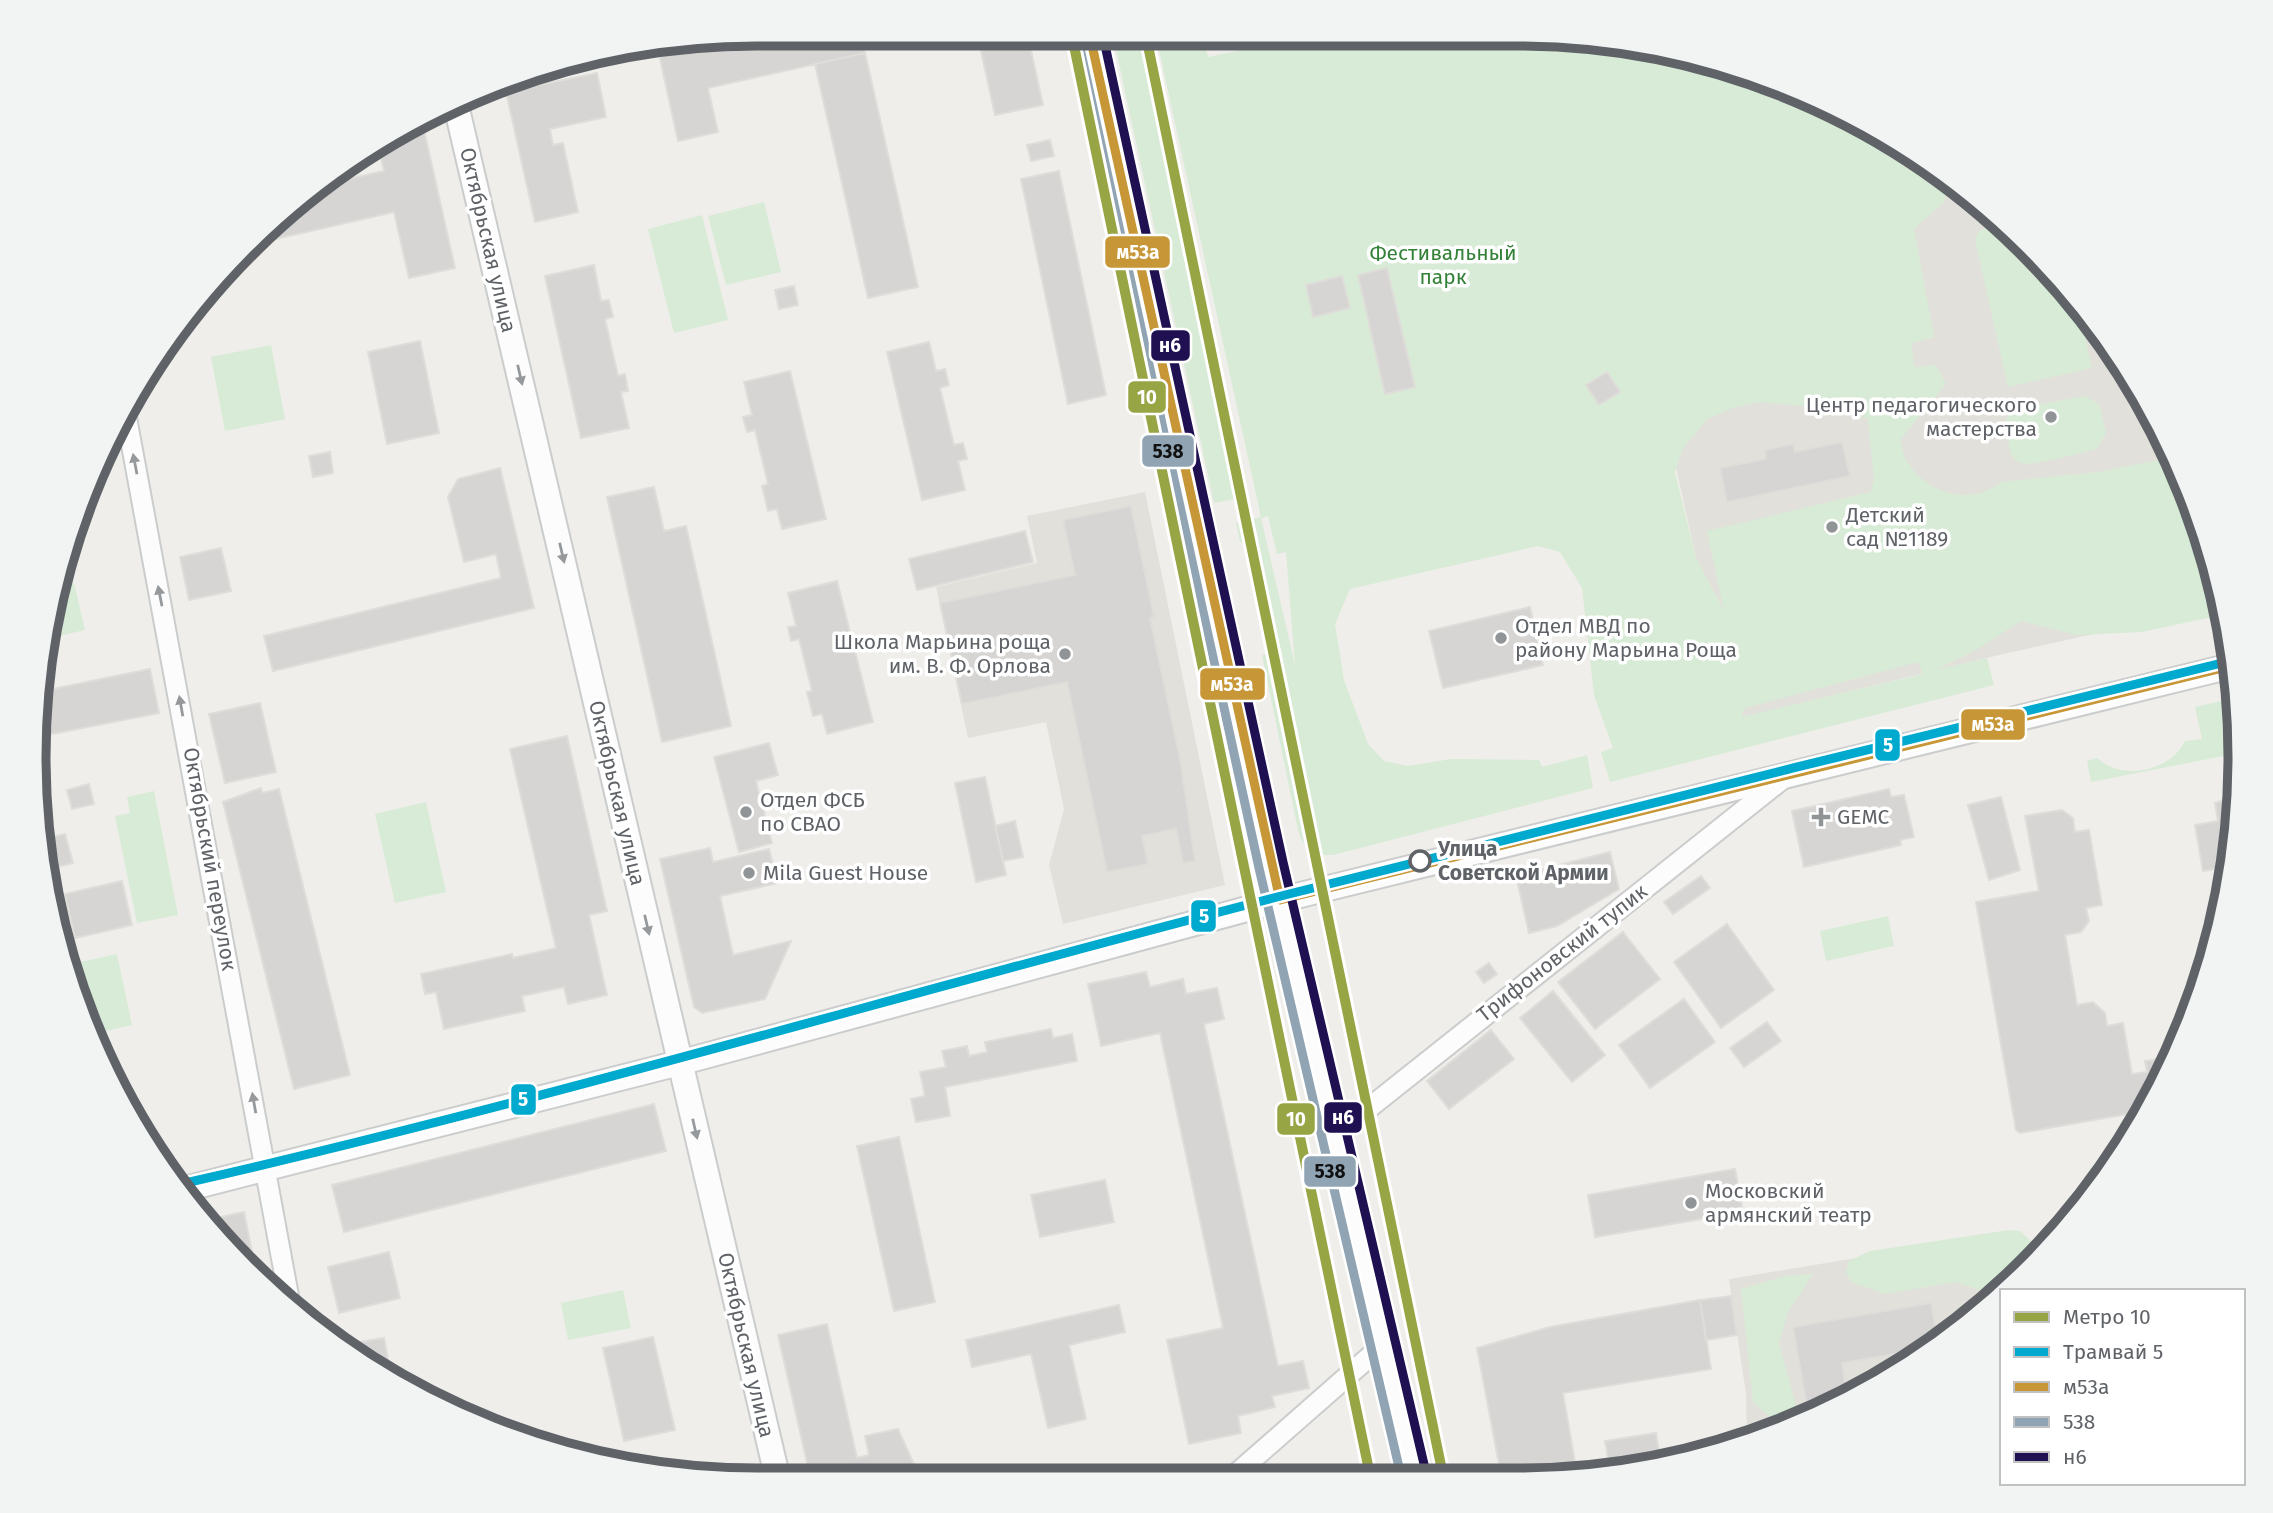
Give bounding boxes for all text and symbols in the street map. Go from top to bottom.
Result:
street label: Октябрьская улица [454,145,522,335]
line badge: м53а [1104,235,1171,269]
park label: Фестивальный парк [1369,240,1517,290]
text: м53а [1116,241,1160,264]
line badge: н6 [1150,329,1191,362]
text: н6 [1159,334,1181,357]
one-way arrow [515,364,526,386]
line badge: 10 [1127,380,1167,414]
text: 10 [1137,386,1157,409]
place label: Центр педагогического мастерства [1806,392,2037,442]
marker: Центр педагогического мастерства [2043,409,2059,425]
line badge: 538 [1141,434,1195,468]
text: 538 [1153,440,1183,463]
one-way arrow [130,453,141,475]
place label: Детский сад №1189 [1845,502,1948,552]
marker: Детский сад №1189 [1824,519,1840,535]
one-way arrow [556,542,567,564]
one-way arrow [155,585,166,607]
place label: Отдел МВД по району Марьина Роща [1515,613,1737,663]
place label: Школа Марьина роща им. В. Ф. Орлова [834,629,1051,679]
marker: Отдел МВД по району Марьина Роща [1493,630,1509,646]
marker: Школа Марьина роща им. В. Ф. Орлова [1057,646,1073,662]
line badge: м53а [1199,667,1266,701]
text: м53а [1210,673,1254,696]
one-way arrow [176,694,187,716]
street label: Октябрьская улица [583,698,651,888]
line badge: м53а [1960,708,2026,741]
text: м53а [1971,713,2015,736]
line badge: 5 [1874,728,1901,762]
text: 5 [1883,734,1893,757]
street label: Октябрьский переулок [178,745,242,973]
place label: Отдел ФСБ по СВАО [760,787,865,837]
marker: Отдел ФСБ по СВАО [738,804,754,820]
place label: GEMC [1837,804,1890,830]
marker: GEMC [1811,807,1831,827]
place label: Улица Советской Армии [1437,836,1609,886]
marker: Улица Советской Армии [1409,850,1431,872]
place label: Mila Guest House [763,860,928,886]
marker: Mila Guest House [741,865,757,881]
street label: Трифоновский тупик [1472,878,1653,1028]
line badge: 5 [1190,899,1217,933]
text: 5 [1199,905,1209,928]
one-way arrow [642,914,653,936]
line badge: 5 [510,1083,537,1116]
text: 5 [518,1088,528,1111]
one-way arrow [249,1092,260,1114]
line badge: н6 [1323,1101,1363,1134]
line badge: 10 [1276,1102,1316,1136]
text: н6 [1332,1106,1354,1129]
text: 10 [1286,1108,1306,1131]
one-way arrow [690,1118,701,1140]
line badge: 538 [1303,1155,1357,1188]
text: 538 [1315,1160,1345,1183]
place label: Московский армянский театр [1705,1178,1872,1228]
marker: Московский армянский театр [1683,1195,1699,1211]
street label: Октябрьская улица [712,1250,780,1440]
legend [2000,1289,2245,1485]
text: Метро 10 [2063,1304,2151,1330]
text: Трамвай 5 [2063,1339,2163,1365]
text: м53а [2063,1374,2109,1400]
text: 538 [2063,1409,2095,1435]
text: н6 [2063,1444,2087,1470]

